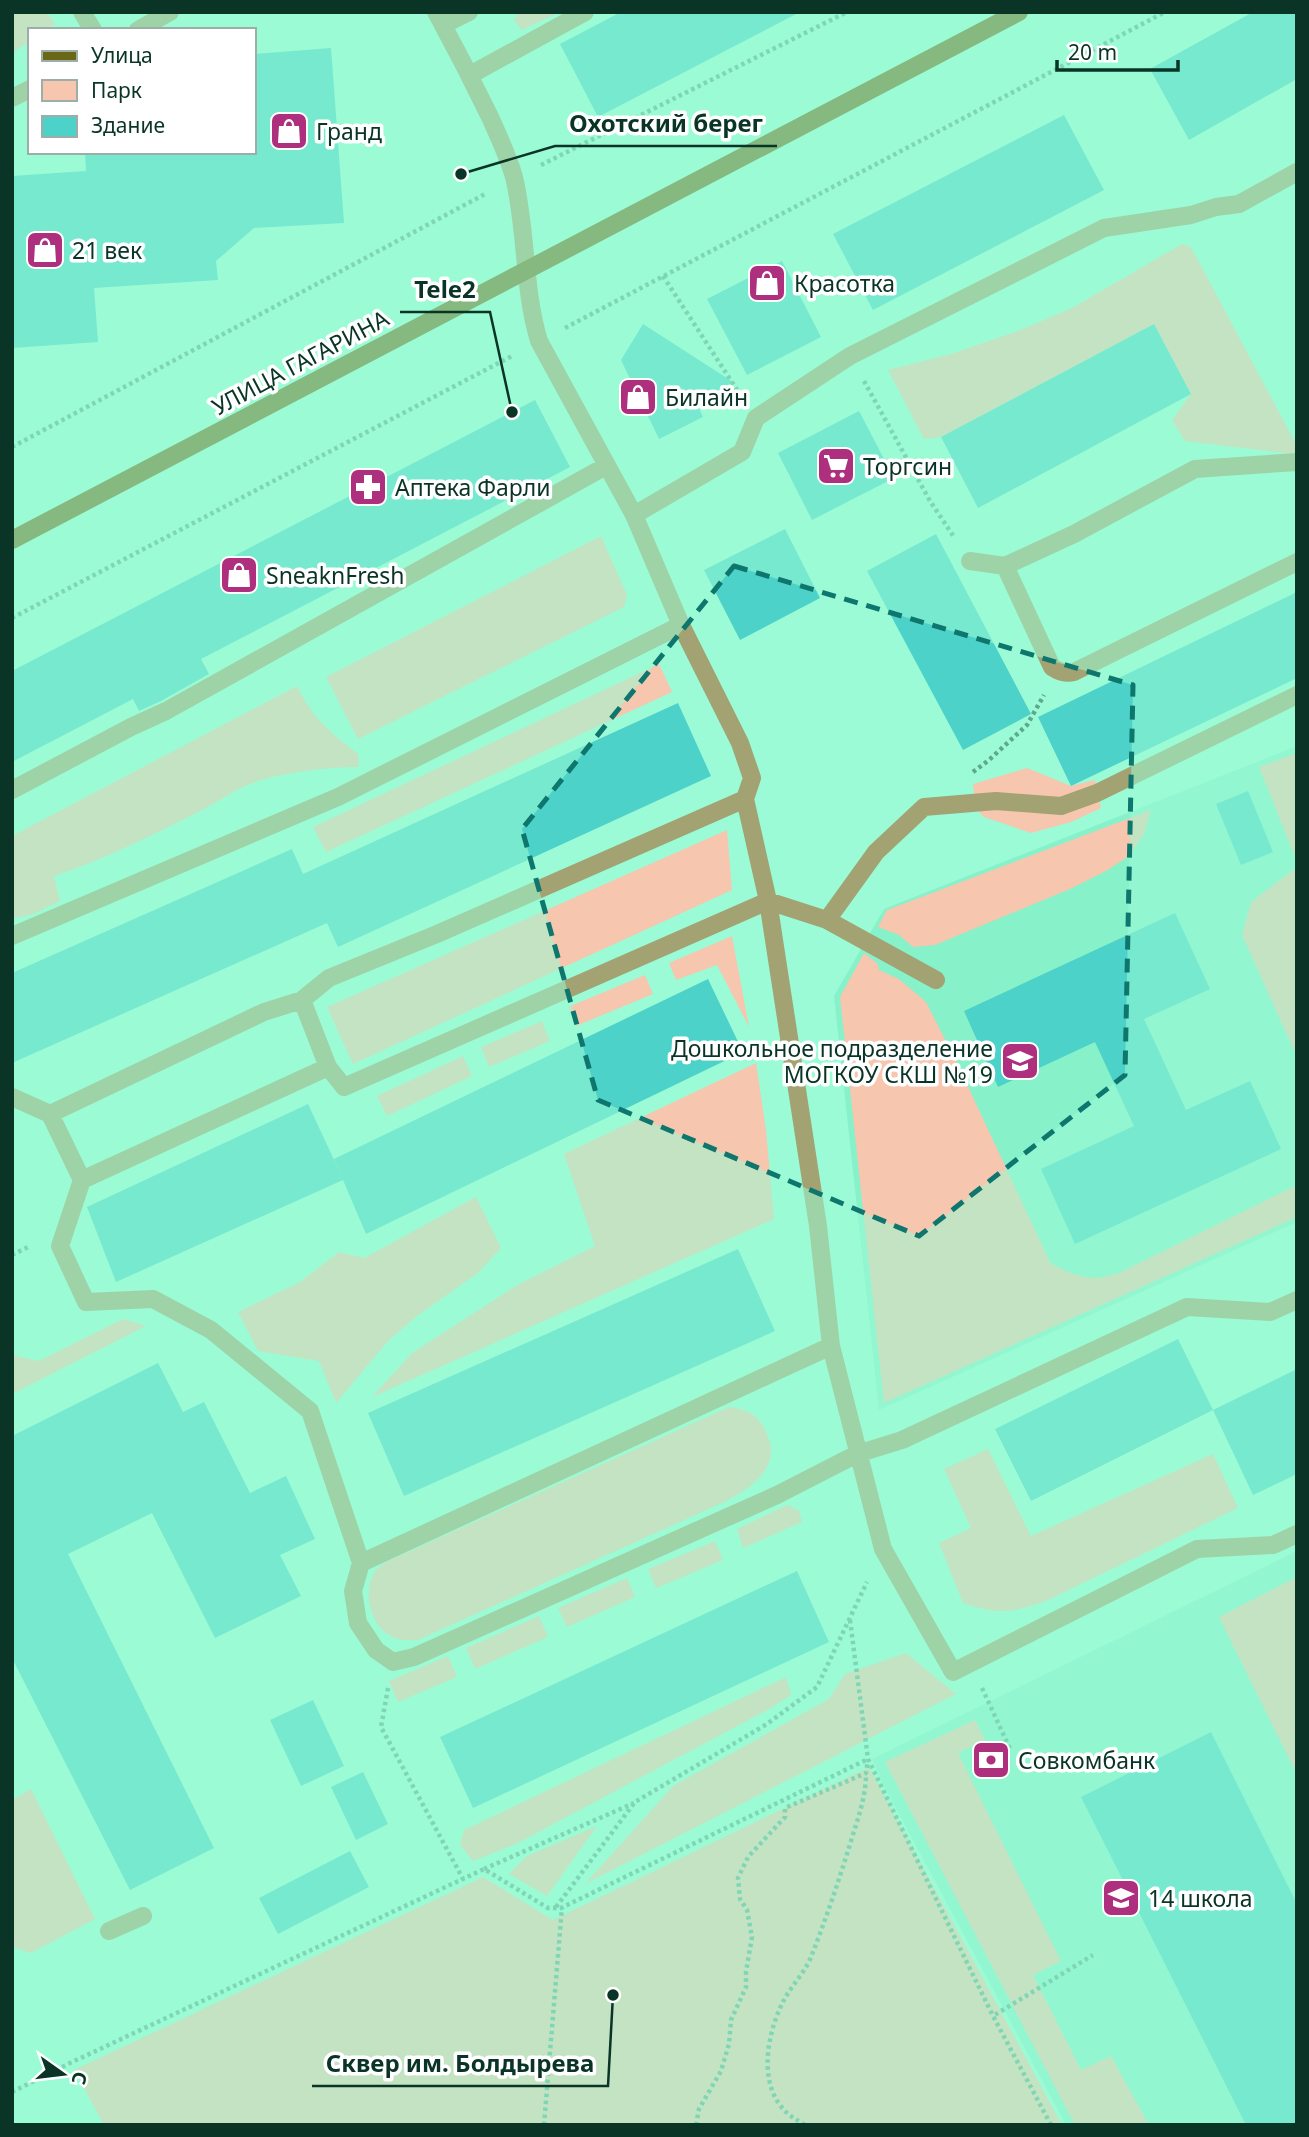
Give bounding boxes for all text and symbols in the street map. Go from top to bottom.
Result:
legend [28,28,256,154]
scale bar [1057,28,1178,72]
text: 20 m [1068,38,1117,66]
text: Улица [91,41,153,69]
text: Парк [91,76,142,104]
callout: Охотский берег [555,101,777,146]
text: Охотский берег [569,106,763,139]
shop icon: Гранд [268,110,310,152]
text: Здание [91,111,165,139]
place label: Гранд [316,115,382,147]
shop icon: 21 век [24,229,66,271]
place label: 21 век [72,234,143,266]
shop icon: Красотка [746,262,788,304]
callout: Tele2 [400,267,490,312]
place label: Красотка [794,267,895,299]
text: Tele2 [414,272,476,305]
street label: УЛИЦА ГАГАРИНА [206,302,394,422]
shop icon: Билайн [617,376,659,418]
place label: Билайн [665,381,748,413]
supermarket icon: Торгсин [815,445,857,487]
place label: Торгсин [863,450,952,482]
pharmacy icon: Аптека Фарли [347,466,389,508]
place label: Аптека Фарли [395,471,551,503]
shop icon: SneaknFresh [218,554,260,596]
place label: SneaknFresh [266,559,404,591]
place label: Дошкольное подразделение МОГКОУ СКШ №19 [671,1032,993,1090]
school or university icon: Дошкольное подразделение МОГКОУ СКШ №19 [999,1040,1041,1082]
bank icon: Совкомбанк [970,1739,1012,1781]
place label: Совкомбанк [1018,1744,1156,1776]
school or university icon: 14 школа [1100,1877,1142,1919]
place label: 14 школа [1148,1882,1253,1914]
north arrow [28,2039,98,2109]
callout: Сквер им. Болдырева [312,2041,608,2086]
text: Сквер им. Болдырева [326,2046,594,2079]
text: С [65,2069,94,2087]

